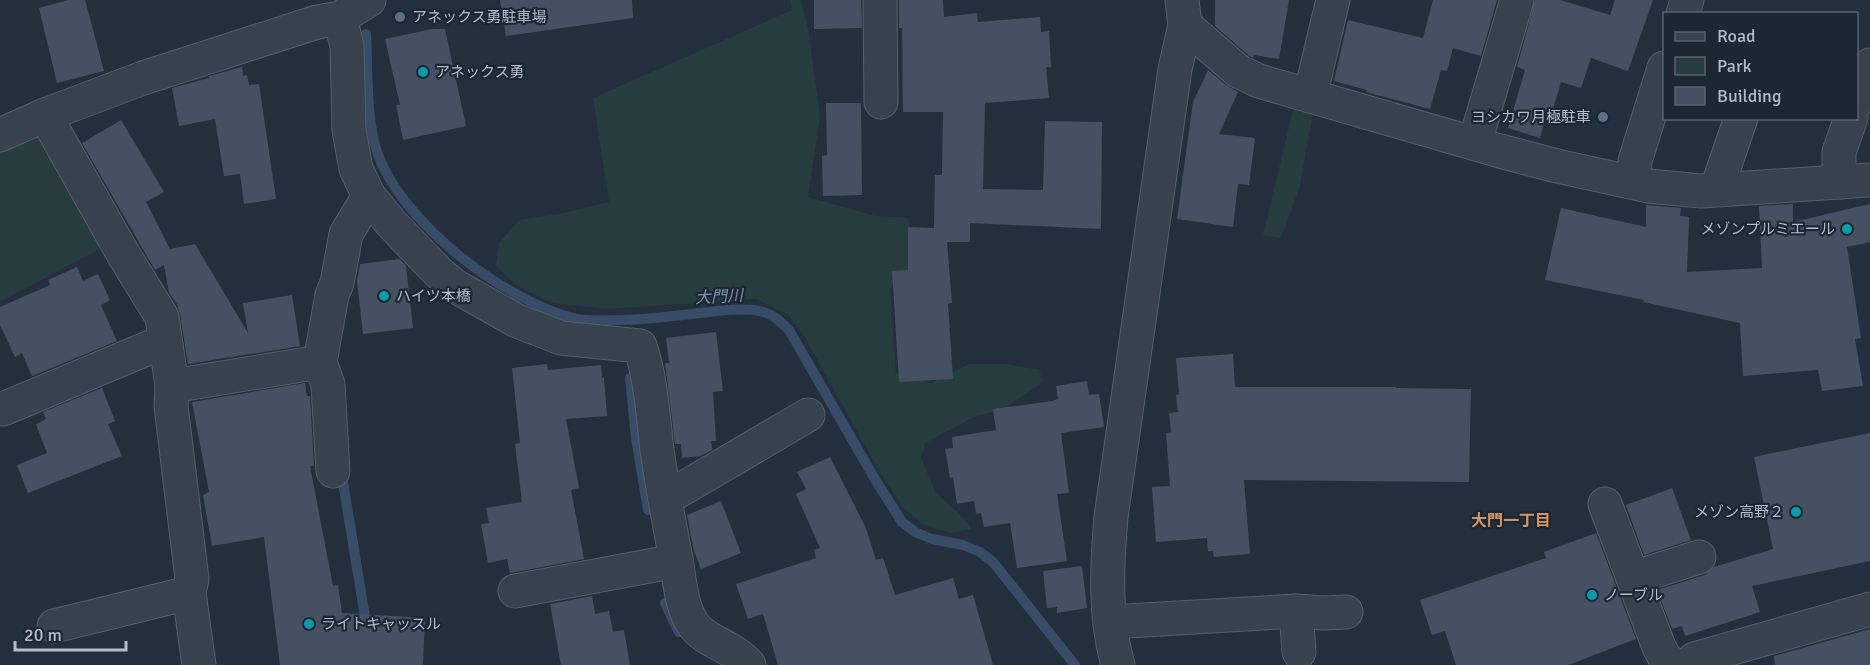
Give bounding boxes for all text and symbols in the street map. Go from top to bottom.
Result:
place label: アネックス勇駐車場 [412,8,547,26]
marker: アネックス勇駐車場 [393,10,407,24]
legend [1663,12,1858,120]
text: Road [1717,25,1756,47]
text: Park [1717,55,1752,77]
place label: アネックス勇 [435,63,525,81]
marker: アネックス勇 [416,65,430,79]
text: Building [1717,85,1781,107]
place label: ヨシカワ月極駐車 [1471,108,1591,126]
marker: ヨシカワ月極駐車 [1596,110,1610,124]
place label: メゾンプルミエール [1700,220,1835,238]
marker: メゾンプルミエール [1840,222,1854,236]
water label: 大門川 [695,286,745,308]
place label: ハイツ本橋 [396,287,471,305]
marker: ハイツ本橋 [377,289,391,303]
place label: メゾン高野２ [1694,503,1784,521]
marker: メゾン高野２ [1789,505,1803,519]
district label: 大門一丁目 [1471,511,1551,531]
place label: ノーブル [1604,586,1663,604]
marker: ノーブル [1585,588,1599,602]
scale bar [15,614,126,652]
place label: ライトキャッスル [321,615,441,633]
marker: ライトキャッスル [302,617,316,631]
text: 20 m [24,624,62,646]

